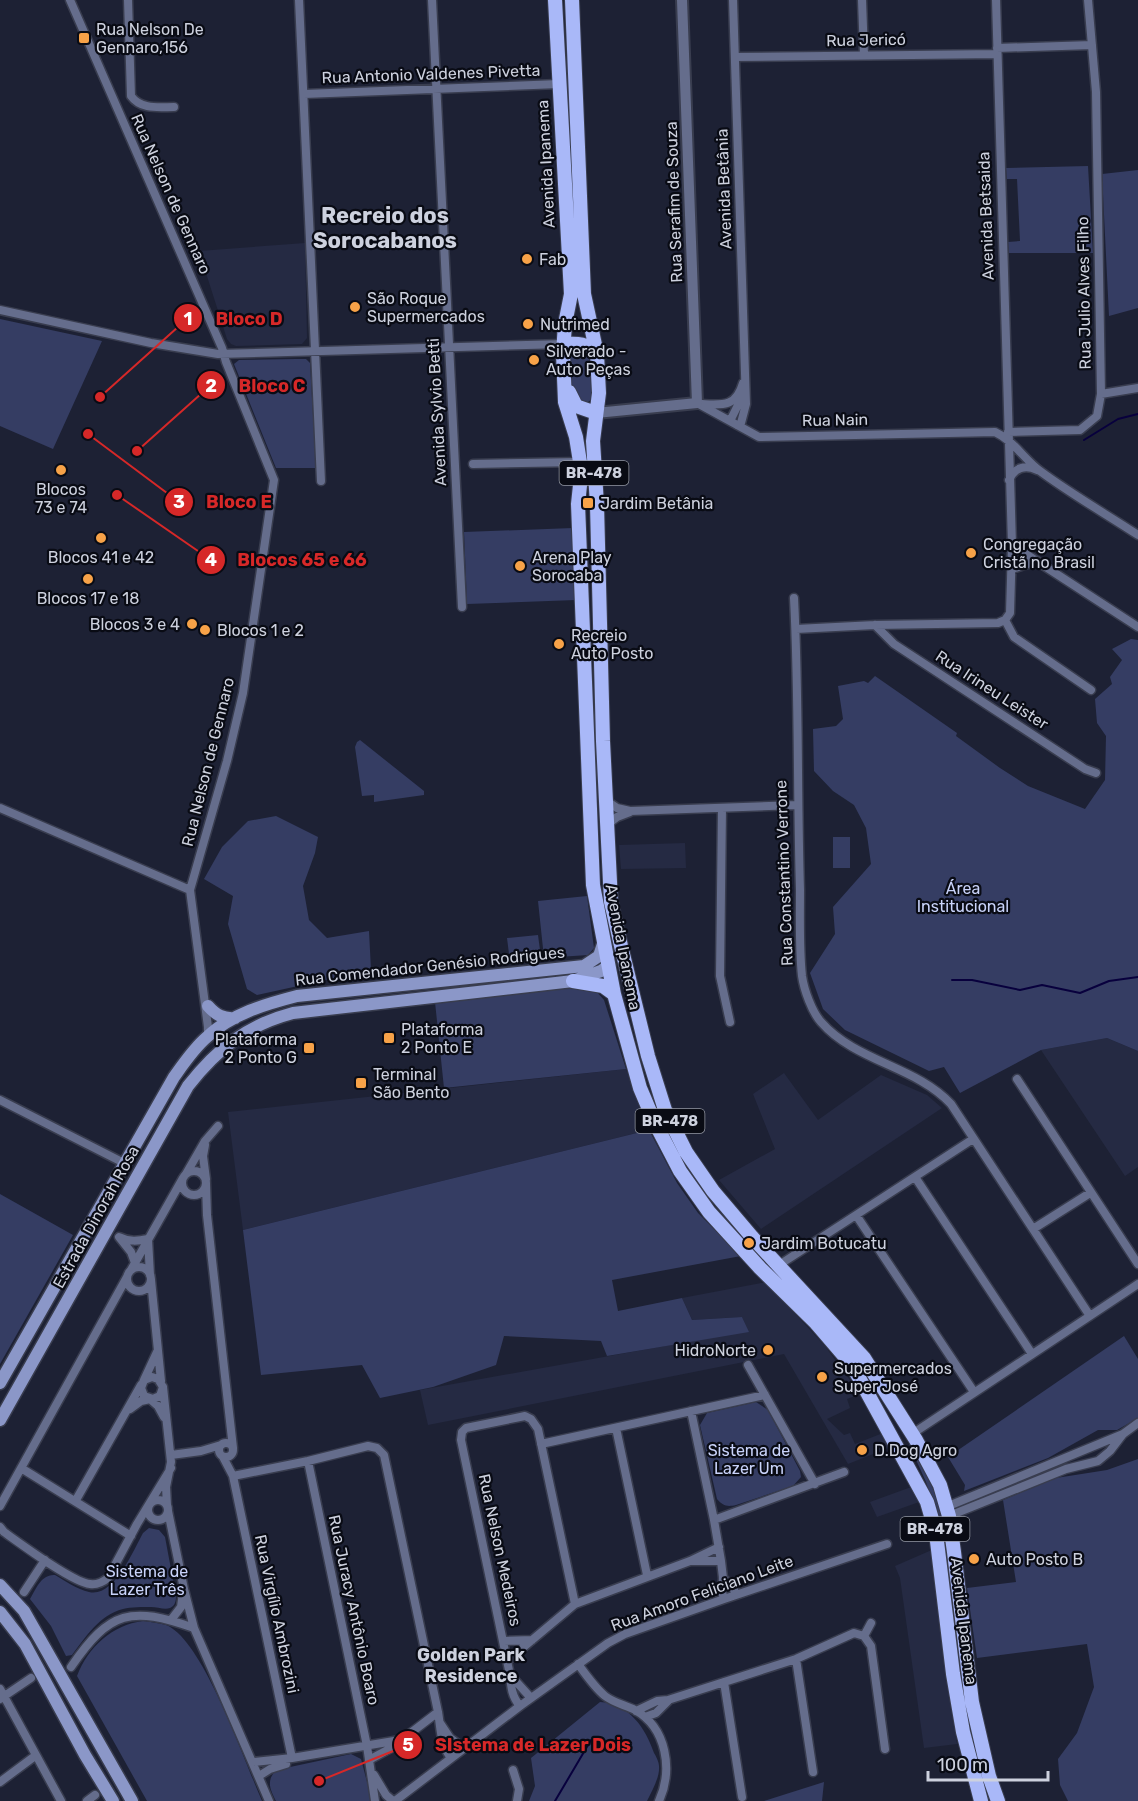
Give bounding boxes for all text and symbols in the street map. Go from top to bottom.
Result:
place label: Rua Nelson De Gennaro,156 [96,20,204,57]
street label: Rua Jericó [826,30,906,50]
marker: Rua Nelson De Gennaro,156 [77,31,91,45]
street label: Rua Antonio Valdenes Pivetta [321,61,541,87]
street label: Avenida Ipanema [533,100,559,228]
street label: Rua Nelson de Gennaro [127,111,215,277]
street label: Rua Serafim de Souza [662,121,686,283]
street label: Avenida Betânia [712,128,736,250]
street label: Avenida Betsaida [974,151,998,281]
district label: Recreio dos Sorocabanos [313,202,457,254]
street label: Rua Julio Alves Filho [1073,216,1095,370]
place label: Fab [539,250,566,269]
marker: Fab [520,252,534,266]
place label: São Roque Supermercados [367,289,485,326]
callout: Bloco D [173,300,294,336]
marker: São Roque Supermercados [348,300,362,314]
text: 1 [184,308,192,330]
text: Bloco D [215,308,283,330]
place label: Nutrimed [540,315,610,334]
marker: Nutrimed [521,317,535,331]
street label: Avenida Sylvio Betti [424,338,450,486]
place label: Silverado - Auto Peças [546,342,631,379]
marker: Silverado - Auto Peças [527,353,541,367]
callout: Bloco C [196,367,317,403]
text: 2 [205,375,217,397]
text: Bloco C [239,375,306,397]
street label: Rua Nain [802,410,868,430]
road number: BR-478 [560,461,628,485]
marker: Blocos 73 e 74 [54,463,68,477]
place label: Blocos 73 e 74 [35,480,87,517]
callout: Bloco E [164,484,284,520]
text: 3 [173,491,185,513]
text: Bloco E [206,491,272,513]
place label: Jardim Betânia [600,494,713,513]
marker: Jardim Betânia [581,496,595,510]
marker: Blocos 41 e 42 [94,531,108,545]
place label: Congregação Cristã no Brasil [983,535,1095,572]
callout: Blocos 65 e 66 [196,542,379,578]
marker: Congregação Cristã no Brasil [964,546,978,560]
place label: Blocos 41 e 42 [48,548,154,567]
place label: Arena Play Sorocaba [532,548,612,585]
text: 4 [205,549,217,571]
text: Blocos 65 e 66 [237,549,367,571]
marker: Arena Play Sorocaba [513,559,527,573]
marker: Blocos 17 e 18 [81,572,95,586]
place label: Blocos 17 e 18 [37,589,139,608]
place label: Blocos 3 e 4 [90,615,180,634]
marker: Blocos 3 e 4 [185,617,199,631]
place label: Blocos 1 e 2 [217,621,304,640]
marker: Blocos 1 e 2 [198,623,212,637]
place label: Recreio Auto Posto [571,626,654,663]
marker: Recreio Auto Posto [552,637,566,651]
street label: Rua Irineu Leister [932,646,1052,734]
street label: Rua Nelson de Gennaro [178,676,238,848]
street label: Rua Constantino Verrone [771,780,797,966]
park label: Área Institucional [917,879,1009,916]
street label: Avenida Ipanema [601,882,645,1012]
street label: Rua Comendador Genésio Rodrigues [294,942,566,990]
place label: Plataforma 2 Ponto E [401,1020,483,1057]
place label: Plataforma 2 Ponto G [215,1030,297,1067]
marker: Plataforma 2 Ponto E [382,1031,396,1045]
marker: Plataforma 2 Ponto G [302,1041,316,1055]
place label: Terminal São Bento [373,1065,450,1102]
marker: Terminal São Bento [354,1076,368,1090]
road number: BR-478 [636,1109,704,1133]
street label: Estrada Dinorah Rosa [49,1142,143,1292]
place label: Jardim Botucatu [761,1234,887,1253]
marker: Jardim Botucatu [742,1236,756,1250]
place label: HidroNorte [674,1341,756,1360]
marker: HidroNorte [761,1343,775,1357]
place label: Supermercados Super José [834,1359,952,1396]
marker: Supermercados Super José [815,1370,829,1384]
park label: Sistema de Lazer Um [708,1441,790,1478]
place label: D.Dog Agro [874,1441,957,1460]
marker: D.Dog Agro [855,1443,869,1457]
street label: Rua Nelson Medeiros [475,1472,525,1628]
street label: Rua Juracy Antônio Boaro [325,1513,383,1707]
road number: BR-478 [900,1517,970,1541]
street label: Rua Virgílio Ambrozini [251,1533,303,1695]
place label: Auto Posto B [986,1550,1083,1569]
street label: Rua Amoro Feliciano Leite [608,1551,796,1635]
marker: Auto Posto B [967,1552,981,1566]
street label: Avenida Ipanema [947,1556,981,1686]
park label: Sistema de Lazer Três [106,1562,188,1599]
district label: Golden Park Residence [417,1644,525,1687]
callout: SIstema de Lazer Dois [393,1727,643,1763]
text: 5 [402,1734,414,1756]
text: SIstema de Lazer Dois [435,1734,631,1756]
scale bar [928,1744,1048,1782]
text: 100 m [937,1754,988,1776]

